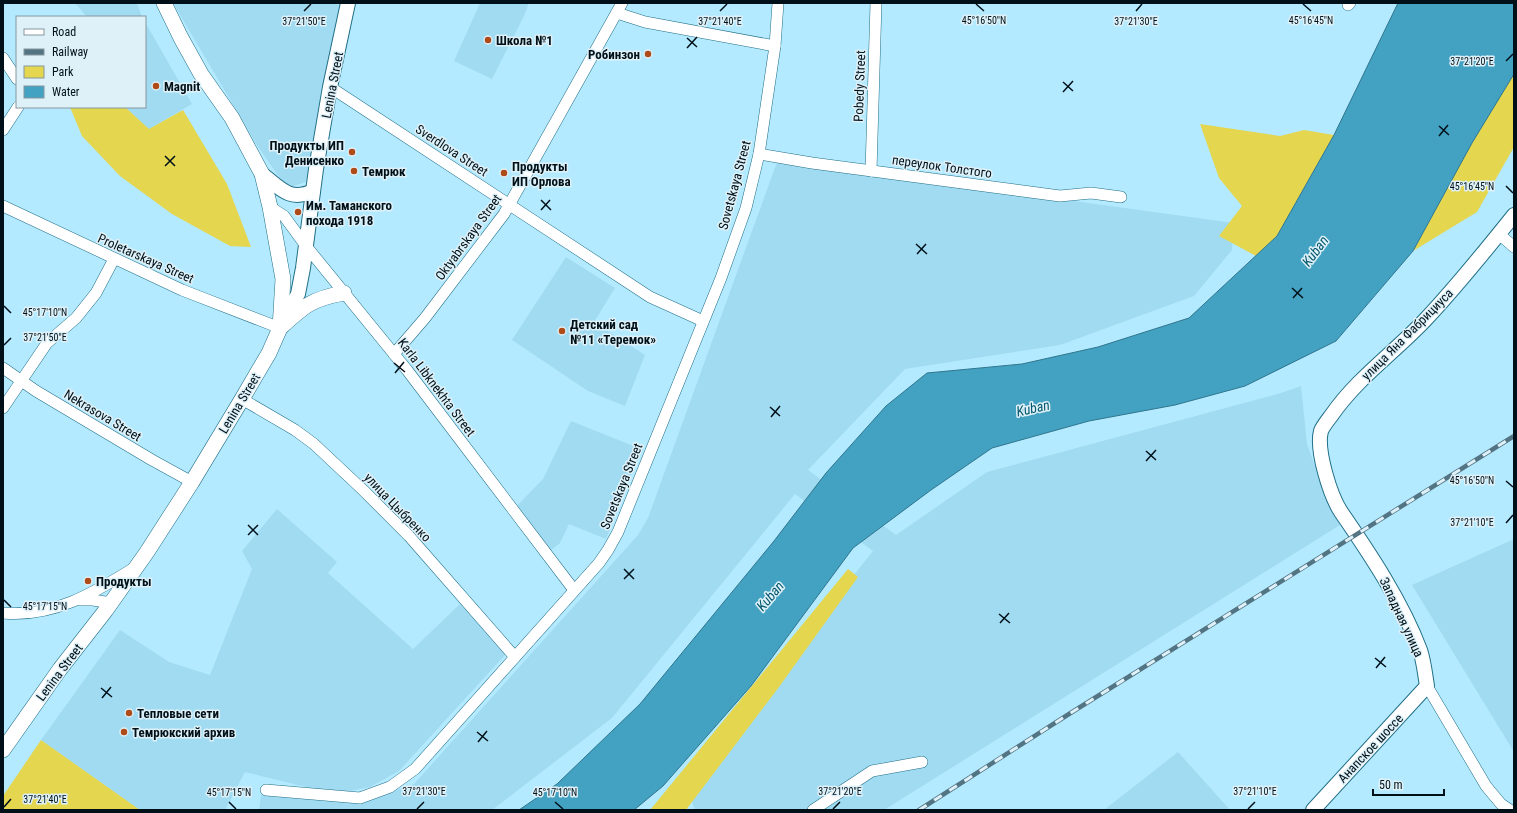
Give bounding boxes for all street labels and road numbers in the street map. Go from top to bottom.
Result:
street label: Lenina Street [319,50,346,120]
street label: Pobedy Street [851,50,868,122]
street label: Sverdlova Street [413,121,491,179]
street label: Sovetskaya Street [715,139,754,231]
street label: переулок Толстого [891,152,993,181]
street label: Oktyabrskaya Street [432,191,505,283]
street label: Proletarskaya Street [95,231,196,286]
street label: улица Яна Фабрициуса [1359,286,1456,383]
street label: Karla Libknekhta Street [395,335,478,439]
street label: Lenina Street [216,370,263,436]
street label: Nekrasova Street [61,386,144,444]
street label: Sovetskaya Street [597,441,646,531]
street label: улица Цыбренко [361,470,434,545]
street label: Западная улица [1377,575,1427,660]
street label: Lenina Street [33,641,86,704]
street label: Анапское шоссе [1335,711,1406,786]

